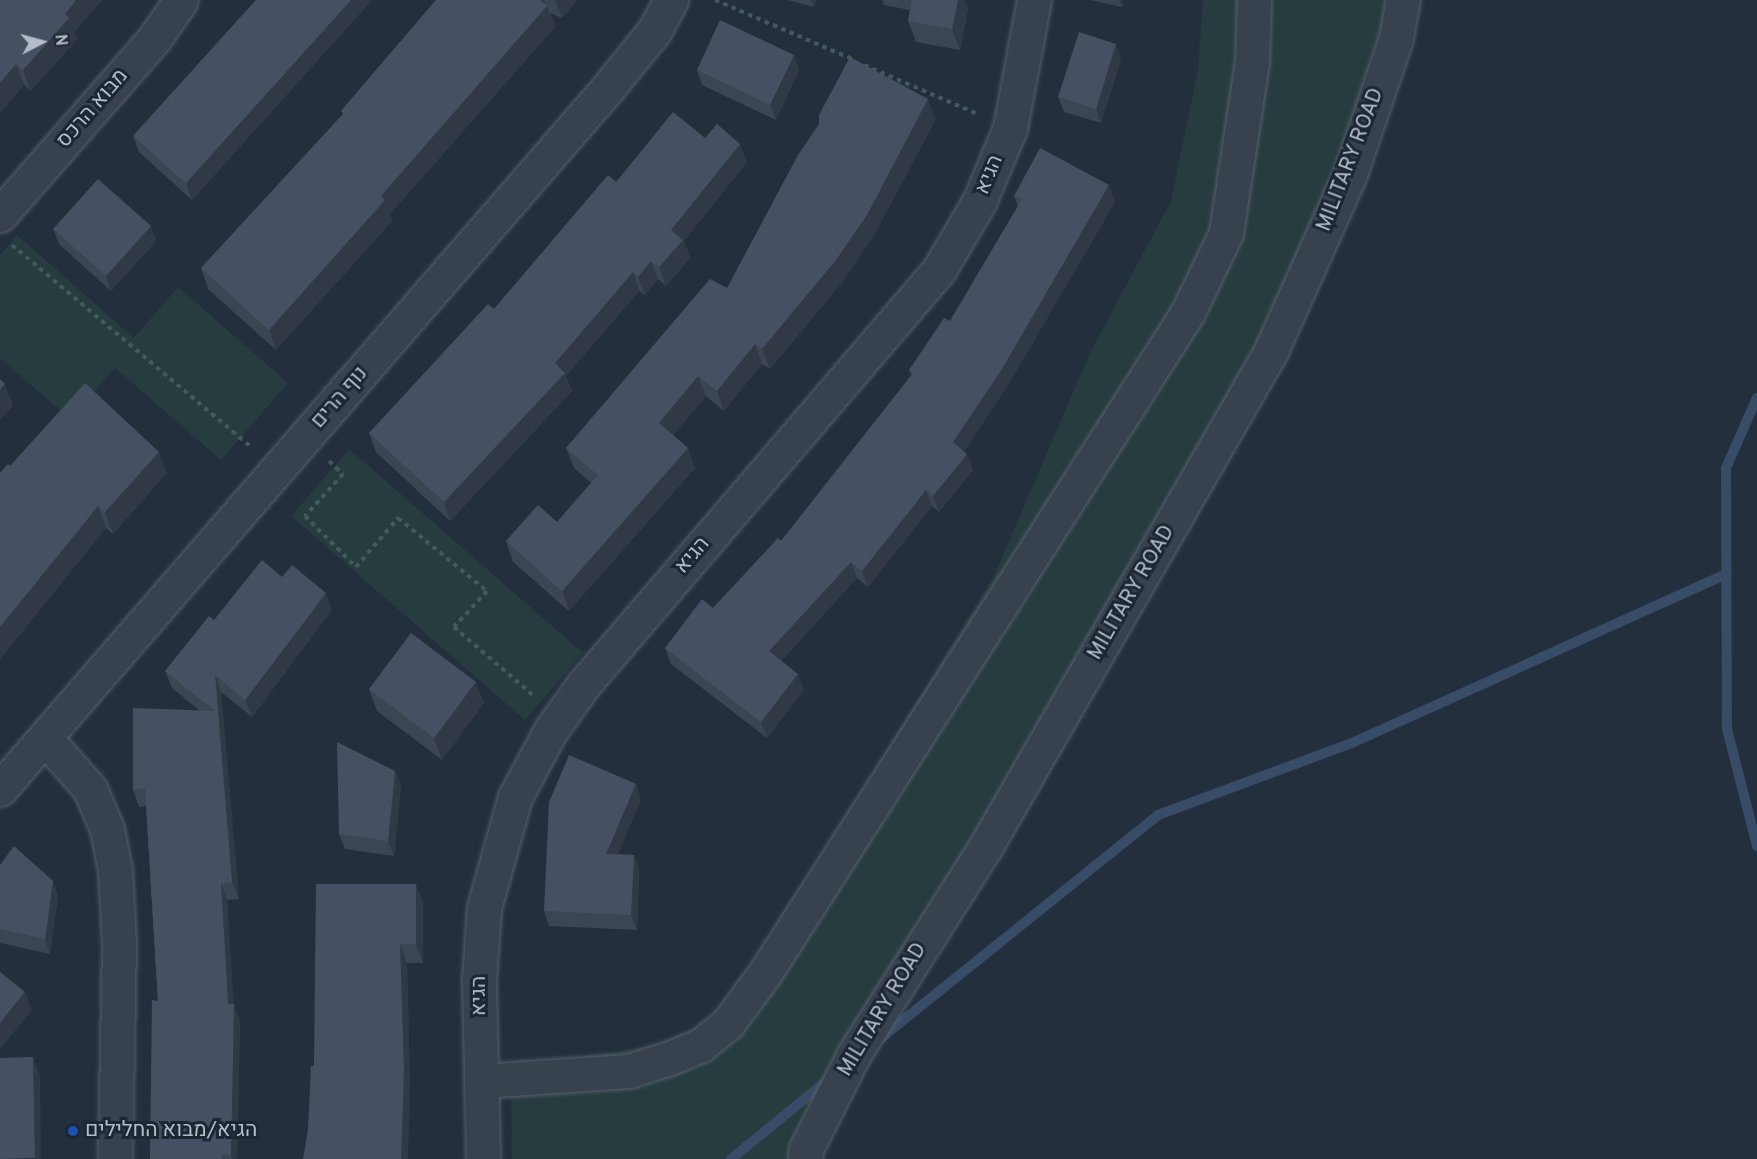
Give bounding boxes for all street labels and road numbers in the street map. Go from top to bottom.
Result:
street label: מבוא הרכס [52,64,134,154]
street label: MILITARY ROAD [1312,84,1390,236]
street label: הגיא [971,152,1009,198]
street label: נוף הרים [306,362,374,434]
street label: MILITARY ROAD [1083,521,1181,665]
street label: הגיא [670,533,716,579]
street label: MILITARY ROAD [833,938,933,1082]
street label: הגיא [467,976,493,1016]

